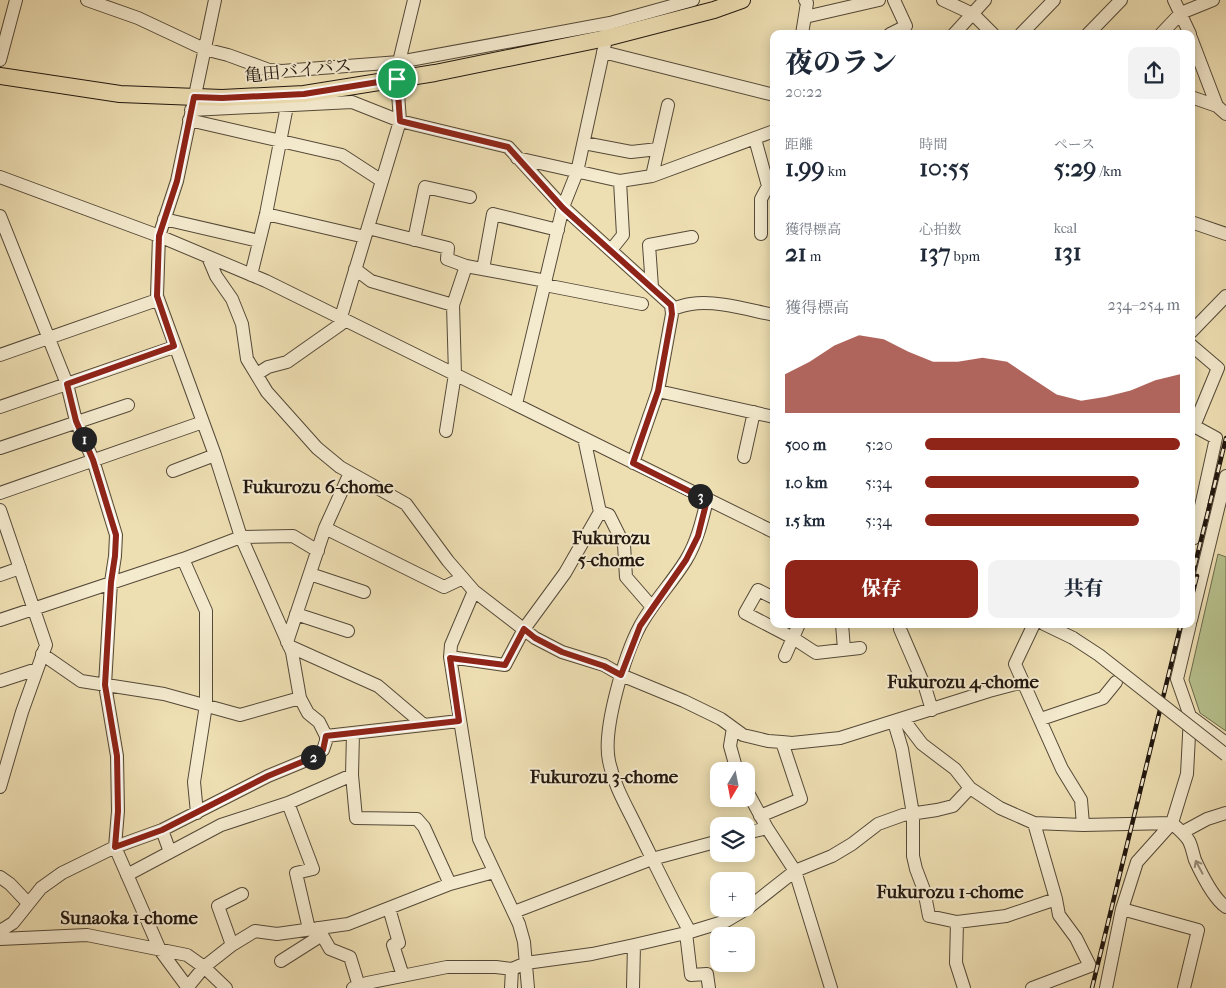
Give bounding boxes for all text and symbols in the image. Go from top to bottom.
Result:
text: 夜のラン [785,46,897,79]
button: share [1128,47,1180,99]
street label: 亀田バイパス [243,55,353,87]
pin [376,58,418,100]
icon: arrive [383,65,411,93]
text: 20:22 [785,82,822,101]
text: 距離 [785,136,813,153]
text: 時間 [919,136,947,153]
text: ペース [1054,136,1095,153]
text: 1.99 [785,153,825,182]
text: 10:55 [919,153,969,182]
text: 5:29 [1054,153,1096,182]
text: km [825,163,846,180]
text: /km [1096,163,1122,180]
text: kcal [1054,220,1077,237]
text: 獲得標高 [785,221,841,238]
text: 心拍数 [919,221,961,238]
text: 131 [1054,237,1082,266]
text: 21 [785,238,807,267]
text: 137 [919,238,951,267]
text: m [807,248,821,265]
text: bpm [951,248,980,265]
text: 234–254 m [1107,295,1180,314]
text: 獲得標高 [785,298,849,317]
pin: 1 [72,426,96,452]
text: 1 [82,431,87,448]
text: 500 m [785,435,826,454]
text: 5:20 [865,435,893,454]
text: 1.0 km [785,473,828,492]
text: 5:34 [865,473,892,492]
district label: Fukurozu 6-chome [241,476,394,498]
pin: 3 [688,484,712,508]
text: 3 [698,488,703,505]
text: 1.5 km [785,511,825,530]
text: 5:34 [865,511,892,530]
district label: Fukurozu 5-chome [571,527,650,571]
button: 保存 [785,560,978,618]
button: 共有 [988,560,1180,618]
district label: Fukurozu 4-chome [886,671,1040,693]
pin: 2 [300,744,326,770]
text: 2 [310,749,317,766]
north arrow [710,762,755,808]
map controls [710,762,755,972]
district label: Fukurozu 3-chome [529,766,679,788]
button: layers [710,817,755,862]
one-way arrow [1194,859,1204,874]
button: + [710,872,755,917]
district label: Fukurozu 1-chome [875,881,1024,903]
district label: Sunaoka 1-chome [60,907,198,929]
button: − [710,927,755,972]

